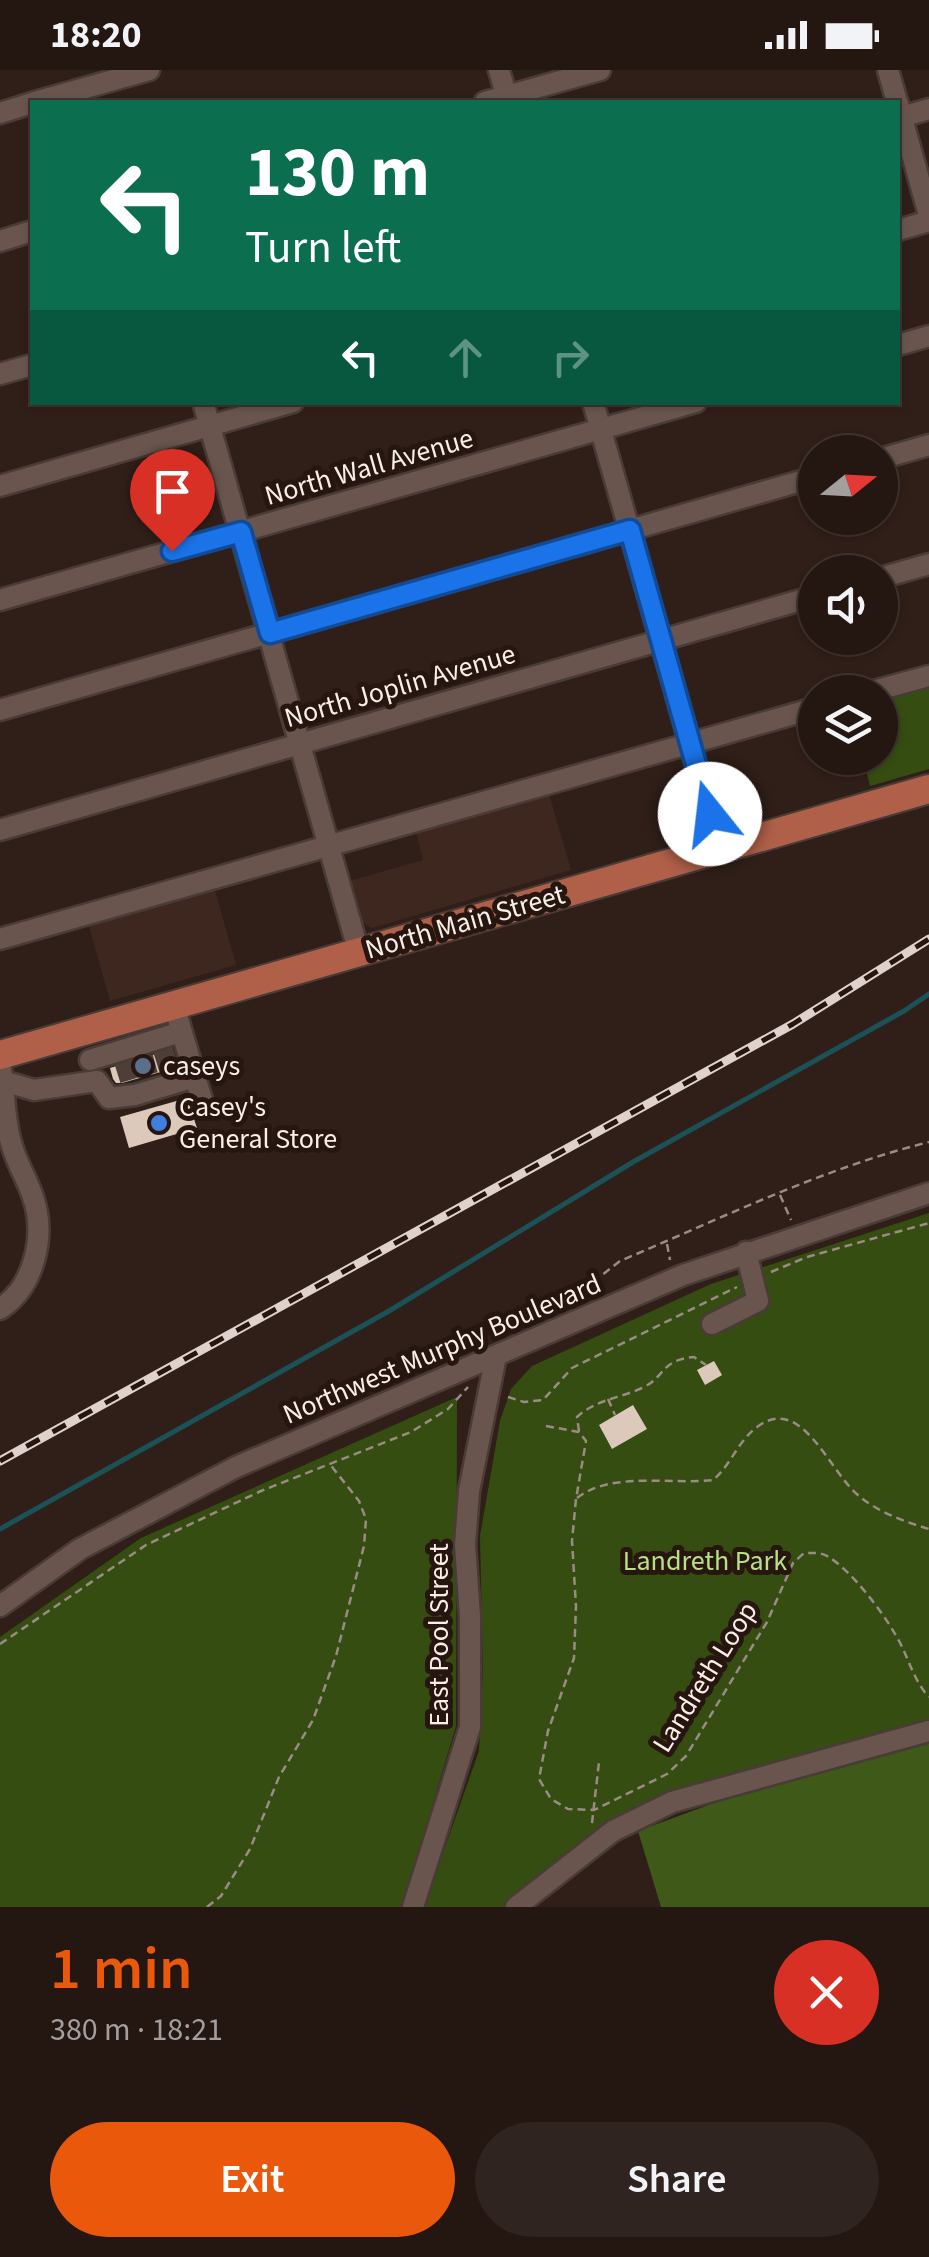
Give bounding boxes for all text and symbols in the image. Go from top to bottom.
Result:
text: 18:20 [50,8,142,62]
text: 130 m [245,123,430,223]
icon: left [80,140,210,270]
text: Turn left [245,216,401,280]
icon: left [333,330,388,385]
icon: ahead [438,330,493,385]
icon: right [543,330,598,385]
street label: North Wall Avenue [260,418,478,516]
north arrow [798,435,898,535]
map controls [798,435,898,775]
pin [130,449,215,552]
icon: arrive [145,464,200,519]
button: sound [798,555,898,655]
street label: North Joplin Avenue [280,634,520,738]
button: layers [798,675,898,775]
position arrow [658,762,762,866]
street label: North Main Street [361,874,570,970]
place label: caseys [163,1046,240,1086]
marker: caseys [132,1055,154,1077]
place label: Casey's General Store [179,1087,337,1159]
marker: Casey's General Store [148,1112,170,1134]
street label: Northwest Murphy Boulevard [277,1264,607,1434]
park label: Landreth Park [623,1541,787,1581]
street label: East Pool Street [419,1543,459,1727]
street label: Landreth Loop [643,1594,767,1760]
text: 1 min [50,1927,193,2012]
button: close [774,1940,879,2045]
text: 380 m · 18:21 [50,2007,223,2053]
button: Exit [50,2122,455,2237]
button: Share [475,2122,879,2237]

